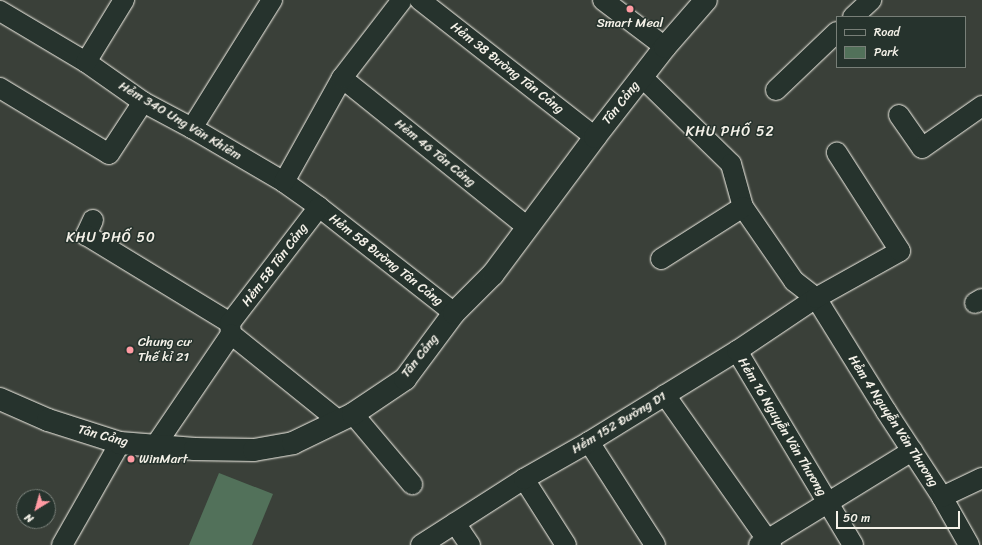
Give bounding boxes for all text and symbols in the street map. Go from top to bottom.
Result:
marker: Smart Meal [625,4,635,14]
place label: Smart Meal [597,15,663,31]
legend [836,16,966,68]
street label: Hẻm 38 Đường Tân Cảng [447,19,567,117]
text: Road [874,21,900,43]
text: Park [874,41,899,63]
street label: Hẻm 340 Ung Văn Khiêm [116,78,244,164]
street label: Tân Cảng [599,78,643,128]
street label: Hẻm 46 Tân Cảng [391,116,479,190]
district label: KHU PHỐ 52 [685,124,775,140]
street label: Hẻm 58 Đường Tân Cảng [326,211,446,309]
street label: Hẻm 58 Tân Cảng [239,221,311,309]
district label: KHU PHỐ 50 [66,230,156,246]
street label: Tân Cảng [398,331,442,381]
place label: Chung cư Thế kỉ 21 [138,335,191,366]
marker: Chung cư Thế kỉ 21 [125,345,135,355]
street label: Hẻm 4 Nguyễn Văn Thương [844,352,942,490]
street label: Hẻm 16 Nguyễn Văn Thương [734,355,830,499]
street label: Hẻm 152 Đường D1 [569,389,669,457]
street label: Tân Cảng [76,422,130,450]
place label: WinMart [139,451,188,467]
marker: WinMart [126,454,136,464]
north arrow [16,489,56,529]
scale bar [838,503,962,529]
text: 50 m [843,507,870,529]
text: N [20,508,38,528]

